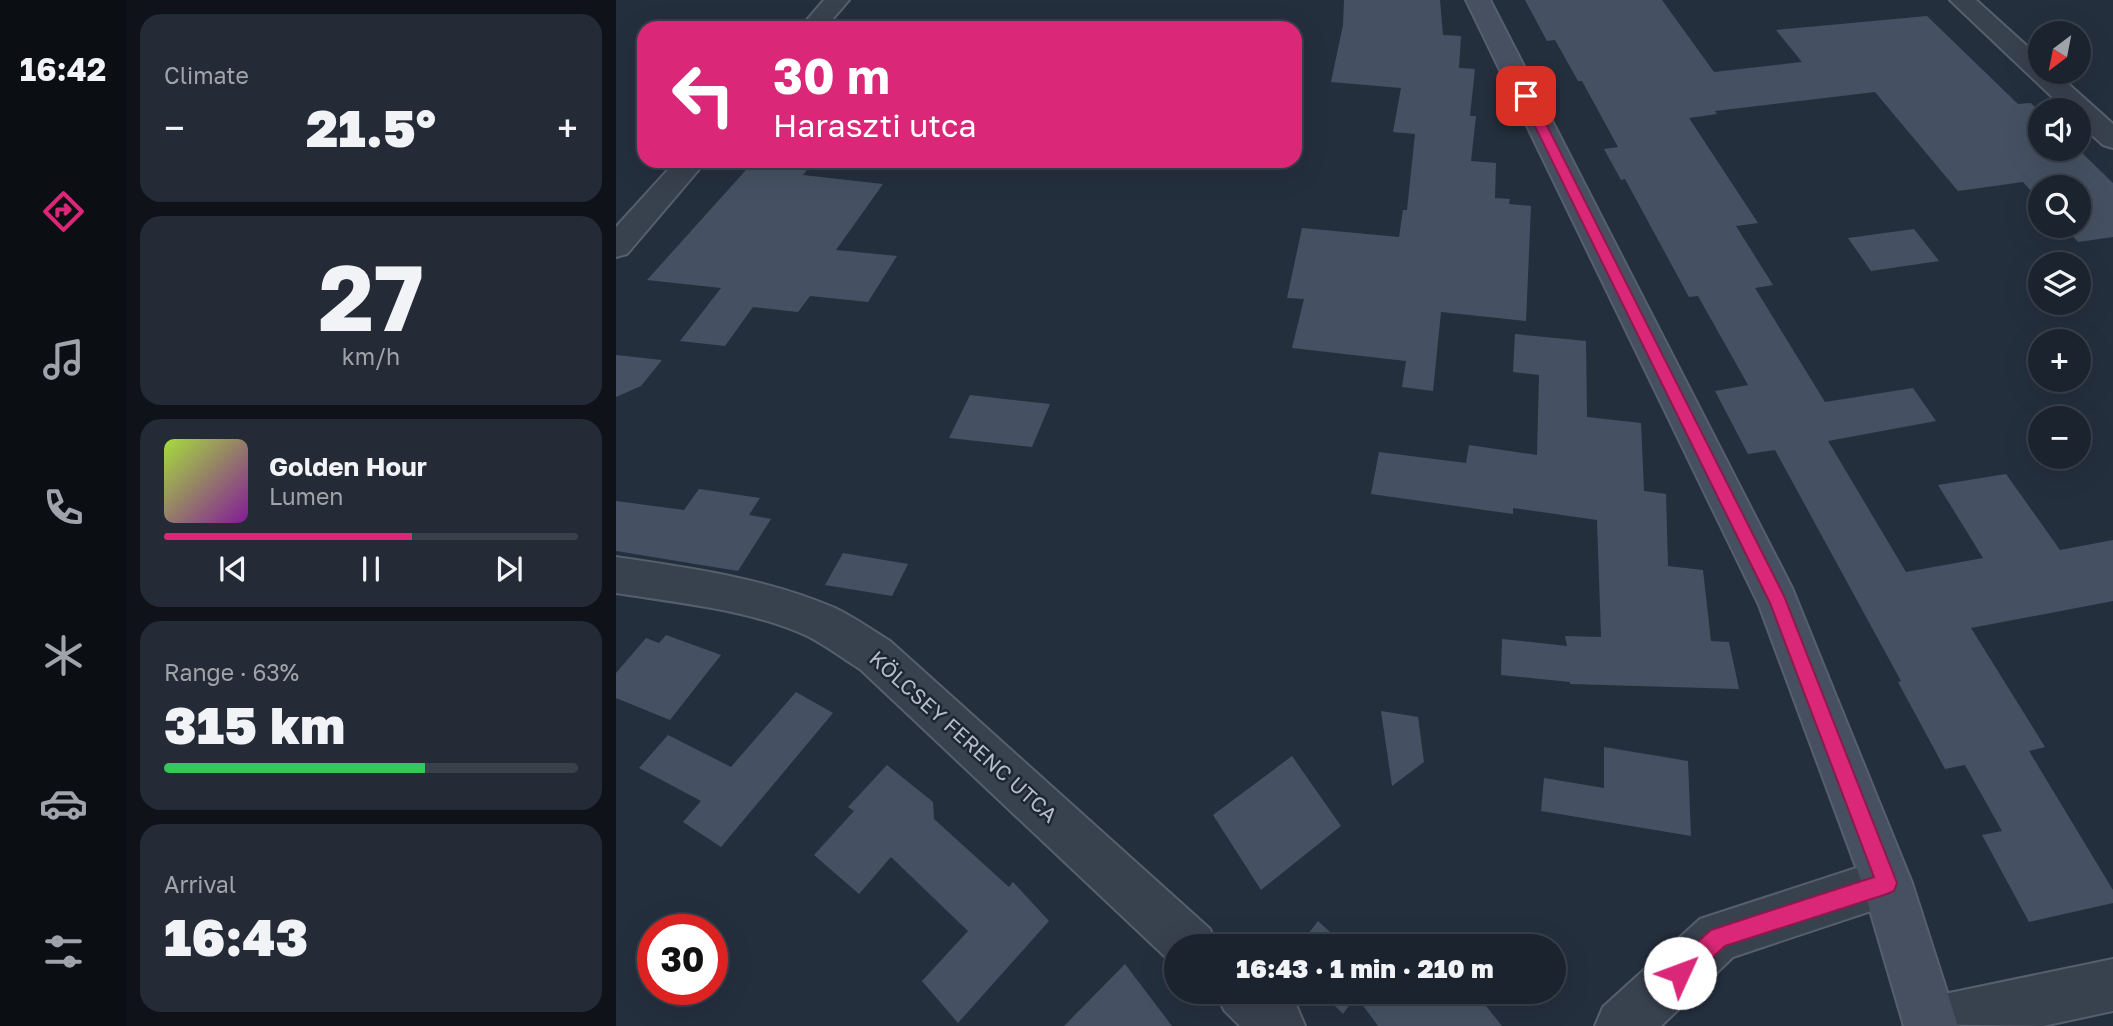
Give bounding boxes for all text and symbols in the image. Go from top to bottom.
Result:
north arrow [2028,21,2091,84]
map controls [2028,21,2091,469]
text: 30 m [773,46,890,105]
icon: left [658,49,749,140]
text: 16:42 [20,50,106,88]
text: Climate [164,61,249,89]
pin [1496,66,1556,126]
icon: arrive [1507,77,1545,115]
text: 21.5° [306,96,436,158]
button: sound [2028,98,2091,161]
text: − [164,105,185,150]
text: + [557,105,578,150]
text: Haraszti utca [773,106,977,144]
button: search [2028,175,2091,238]
icon: directions [39,187,88,236]
text: 27 [318,242,424,351]
button: layers [2028,252,2091,315]
button: + [2028,329,2091,392]
icon: music [39,335,88,384]
text: km/h [342,342,400,370]
button: − [2028,406,2091,469]
text: Golden Hour [269,451,427,482]
text: Lumen [269,482,343,510]
icon: phone [39,483,88,532]
icon: previous [214,550,252,588]
icon: pause [352,550,390,588]
icon: next [490,550,528,588]
icon: climate [39,631,88,680]
street label: KÖLCSEY FERENC UTCA [864,645,1063,828]
text: Range · 63% [164,658,299,686]
text: 315 km [164,693,345,755]
icon: car [39,779,88,828]
text: Arrival [164,870,236,898]
text: 16:43 [164,905,308,967]
speed limit sign: 30 [637,914,728,1005]
icon: filters [39,927,88,976]
position arrow [1643,936,1717,1010]
text: 16:43 · 1 min · 210 m [1236,953,1494,984]

